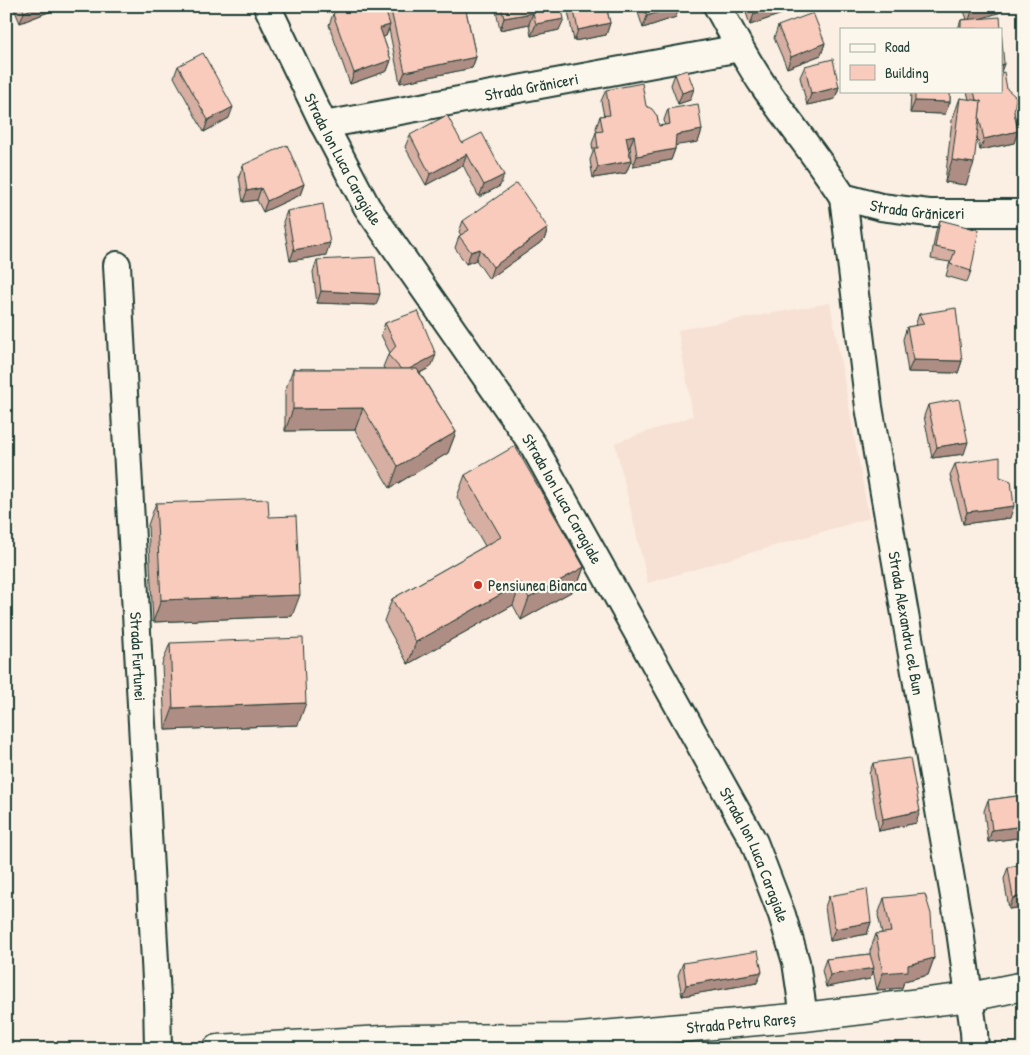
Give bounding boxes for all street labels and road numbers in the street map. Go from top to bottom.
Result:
street label: Strada Grăniceri [483,67,580,106]
street label: Strada Ion Luca Caragiale [299,89,388,230]
street label: Strada Grăniceri [868,194,965,224]
street label: Strada Ion Luca Caragiale [517,429,608,568]
street label: Strada Alexandru cel Bun [883,550,930,697]
street label: Strada Furtunei [125,611,152,702]
street label: Strada Ion Luca Caragiale [715,783,795,925]
street label: Strada Petru Rareș [685,1007,797,1038]

